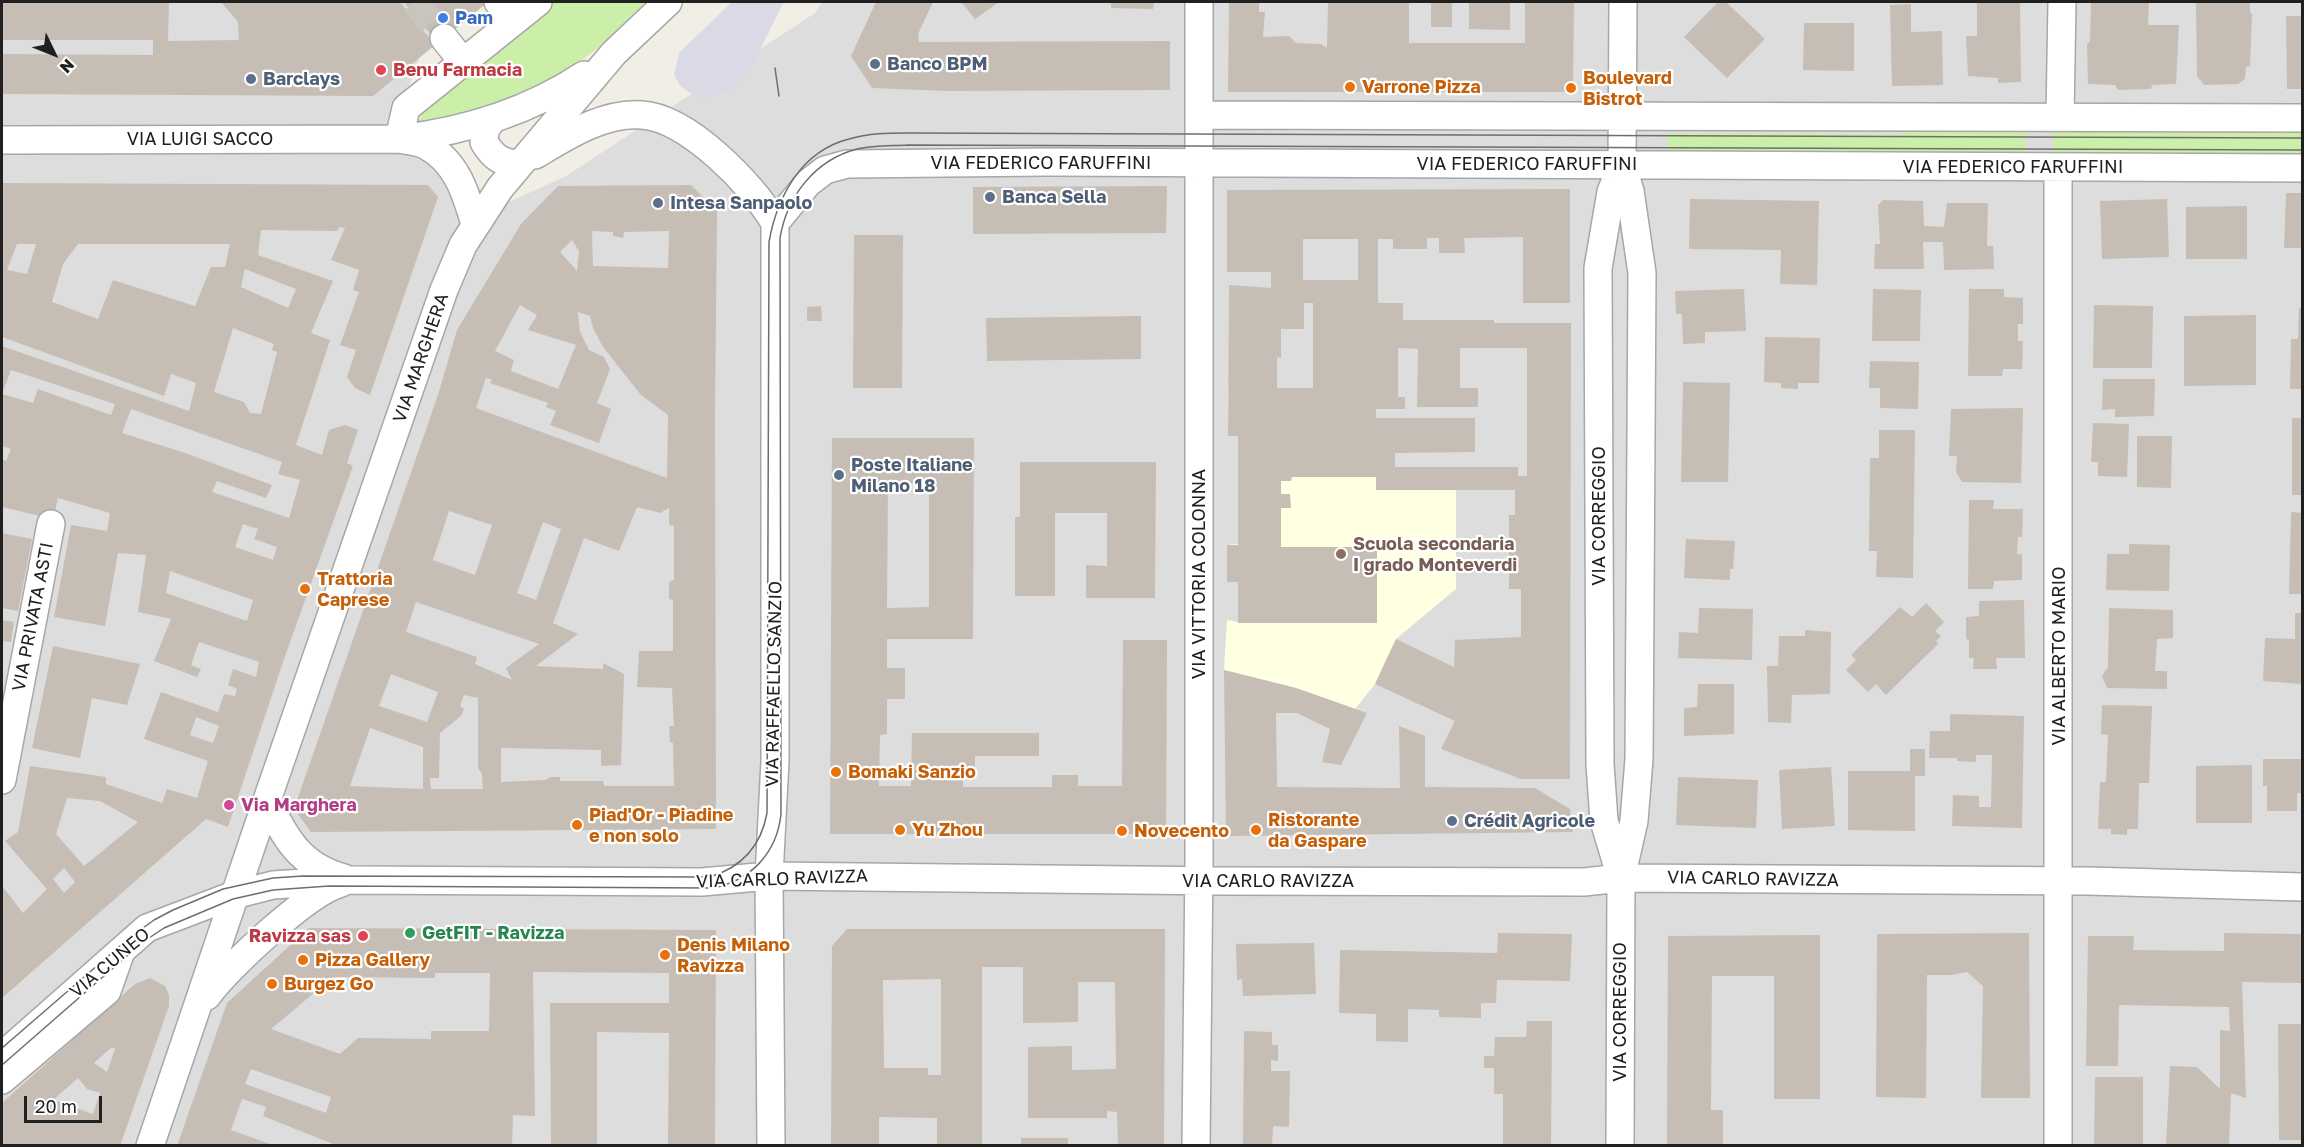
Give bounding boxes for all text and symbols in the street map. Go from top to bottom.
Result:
place label: Pam [455,7,493,29]
marker: Pam [436,11,450,25]
north arrow [24,24,84,84]
place label: Banco BPM [887,53,987,75]
text: N [56,55,79,78]
marker: Banco BPM [868,57,882,71]
place label: Benu Farmacia [393,59,522,81]
marker: Benu Farmacia [374,63,388,77]
place label: Boulevard Bistrot [1583,67,1672,110]
place label: Barclays [263,68,340,90]
marker: Barclays [244,72,258,86]
place label: Varrone Pizza [1362,76,1481,98]
marker: Varrone Pizza [1343,80,1357,94]
marker: Boulevard Bistrot [1564,81,1578,95]
street label: VIA LUIGI SACCO [127,128,273,150]
street label: VIA FEDERICO FARUFFINI [931,152,1151,174]
street label: VIA FEDERICO FARUFFINI [1417,153,1637,175]
street label: VIA FEDERICO FARUFFINI [1903,156,2123,178]
place label: Banca Sella [1002,186,1106,208]
marker: Banca Sella [983,190,997,204]
place label: Intesa Sanpaolo [670,192,812,214]
marker: Intesa Sanpaolo [651,196,665,210]
street label: VIA MARGHERA [389,290,453,426]
street label: VIA CORREGGIO [1588,446,1610,586]
place label: Poste Italiane Milano 18 [851,454,973,496]
marker: Poste Italiane Milano 18 [832,468,846,482]
street label: VIA VITTORIA COLONNA [1188,469,1210,679]
place label: Scuola secondaria I grado Monteverdi [1353,533,1517,576]
street label: VIA PRIVATA ASTI [8,541,58,693]
marker: Scuola secondaria I grado Monteverdi [1334,547,1348,561]
street label: VIA ALBERTO MARIO [2048,566,2070,746]
place label: Trattoria Caprese [317,568,393,610]
street label: VIA RAFFAELLO SANZIO [761,581,787,787]
marker: Trattoria Caprese [298,582,312,596]
place label: Bomaki Sanzio [848,761,976,783]
marker: Bomaki Sanzio [829,765,843,779]
place label: Via Marghera [241,794,357,816]
marker: Via Marghera [222,798,236,812]
place label: Piad'Or - Piadine e non solo [589,804,733,846]
place label: Ristorante da Gaspare [1268,809,1367,852]
place label: Crédit Agricole [1464,810,1595,832]
marker: Crédit Agricole [1445,814,1459,828]
marker: Piad'Or - Piadine e non solo [570,818,584,832]
place label: Yu Zhou [912,819,983,841]
place label: Novecento [1134,820,1229,842]
marker: Yu Zhou [893,823,907,837]
marker: Ristorante da Gaspare [1249,823,1263,837]
marker: Novecento [1115,824,1129,838]
street label: VIA CARLO RAVIZZA [696,865,868,893]
street label: VIA CARLO RAVIZZA [1667,867,1839,891]
street label: VIA CARLO RAVIZZA [1182,870,1354,892]
place label: GetFIT - Ravizza [422,922,564,944]
street label: VIA CUNEO [66,923,154,1003]
place label: Ravizza sas [249,925,351,947]
marker: GetFIT - Ravizza [403,926,417,940]
marker: Ravizza sas [356,929,370,943]
place label: Denis Milano Ravizza [677,934,790,976]
street label: VIA CORREGGIO [1609,942,1631,1082]
marker: Denis Milano Ravizza [658,948,672,962]
place label: Pizza Gallery [315,949,430,971]
marker: Pizza Gallery [296,953,310,967]
place label: Burgez Go [284,973,373,995]
marker: Burgez Go [265,977,279,991]
scale bar [27,1084,105,1122]
text: 20 m [35,1095,77,1117]

